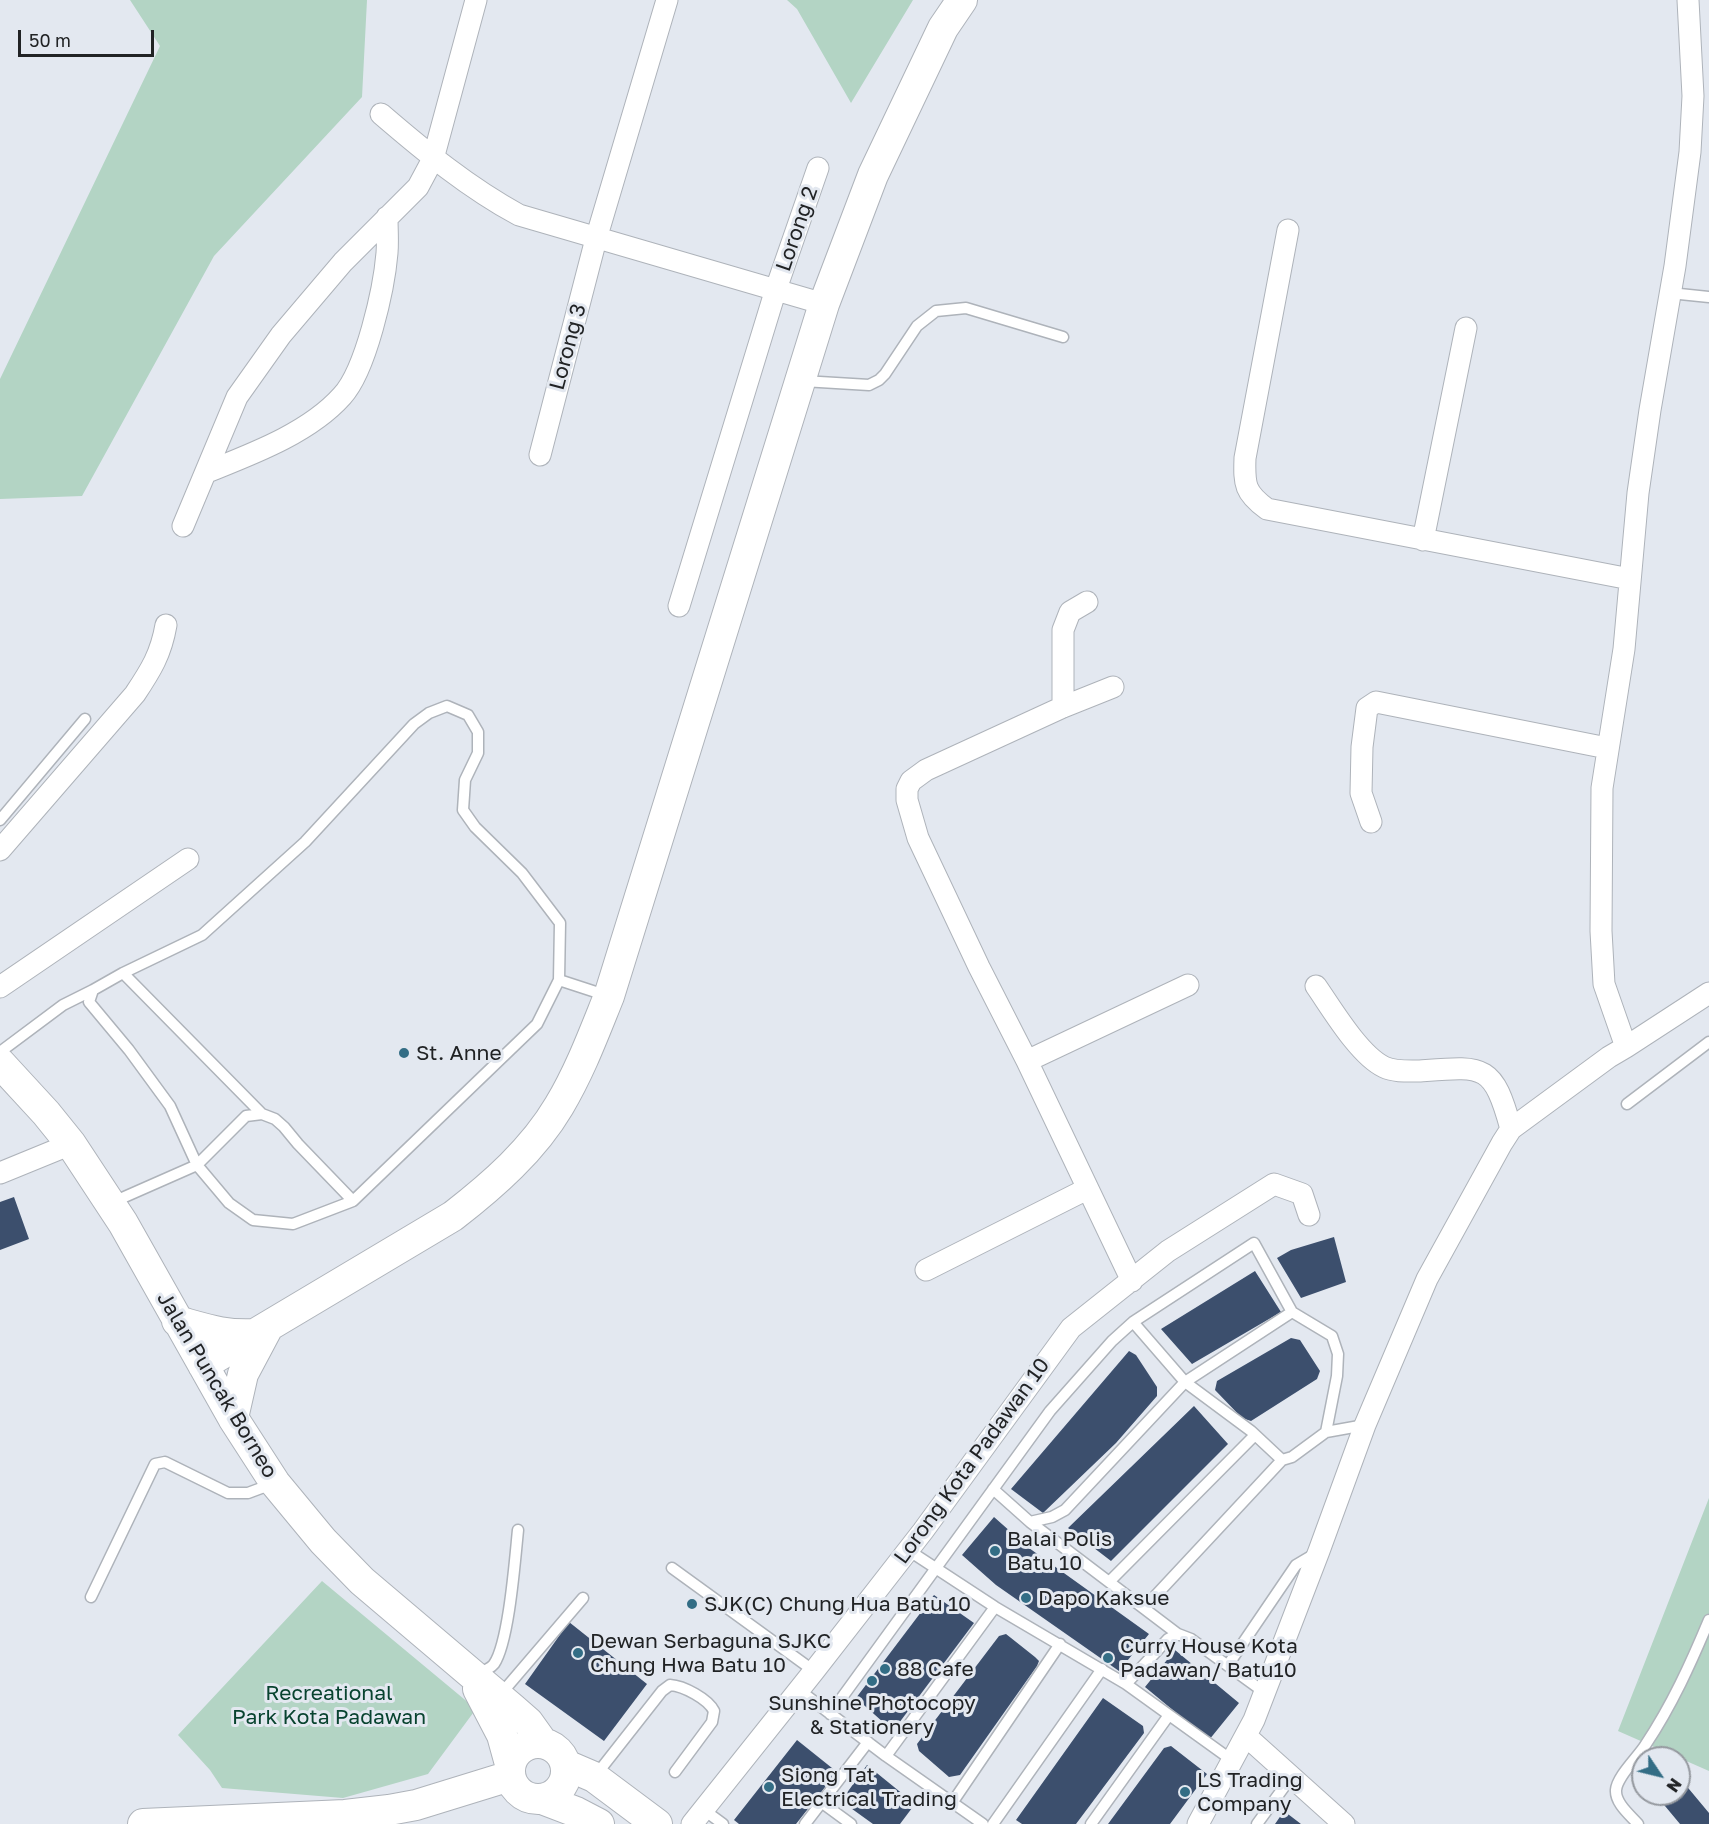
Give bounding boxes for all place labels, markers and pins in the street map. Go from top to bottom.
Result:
place label: St. Anne [416,1040,502,1066]
marker: St. Anne [397,1046,411,1060]
place label: Balai Polis Batu 10 [1007,1526,1112,1576]
marker: Balai Polis Batu 10 [988,1544,1002,1558]
place label: Dapo Kaksue [1038,1585,1169,1611]
place label: SJK(C) Chung Hua Batu 10 [704,1591,971,1617]
marker: Dapo Kaksue [1019,1591,1033,1605]
marker: SJK(C) Chung Hua Batu 10 [685,1597,699,1611]
place label: Dewan Serbaguna SJKC Chung Hwa Batu 10 [590,1628,831,1678]
place label: Curry House Kota Padawan/ Batu10 [1120,1633,1298,1683]
marker: Dewan Serbaguna SJKC Chung Hwa Batu 10 [571,1646,585,1660]
marker: Curry House Kota Padawan/ Batu10 [1101,1651,1115,1665]
place label: 88 Cafe [897,1656,974,1682]
marker: 88 Cafe [878,1662,892,1676]
marker: Sunshine Photocopy & Stationery [865,1674,879,1688]
place label: Sunshine Photocopy & Stationery [768,1690,976,1740]
place label: Siong Tat Electrical Trading [781,1762,957,1812]
place label: LS Trading Company [1197,1767,1303,1817]
marker: Siong Tat Electrical Trading [762,1780,776,1794]
marker: LS Trading Company [1178,1785,1192,1799]

